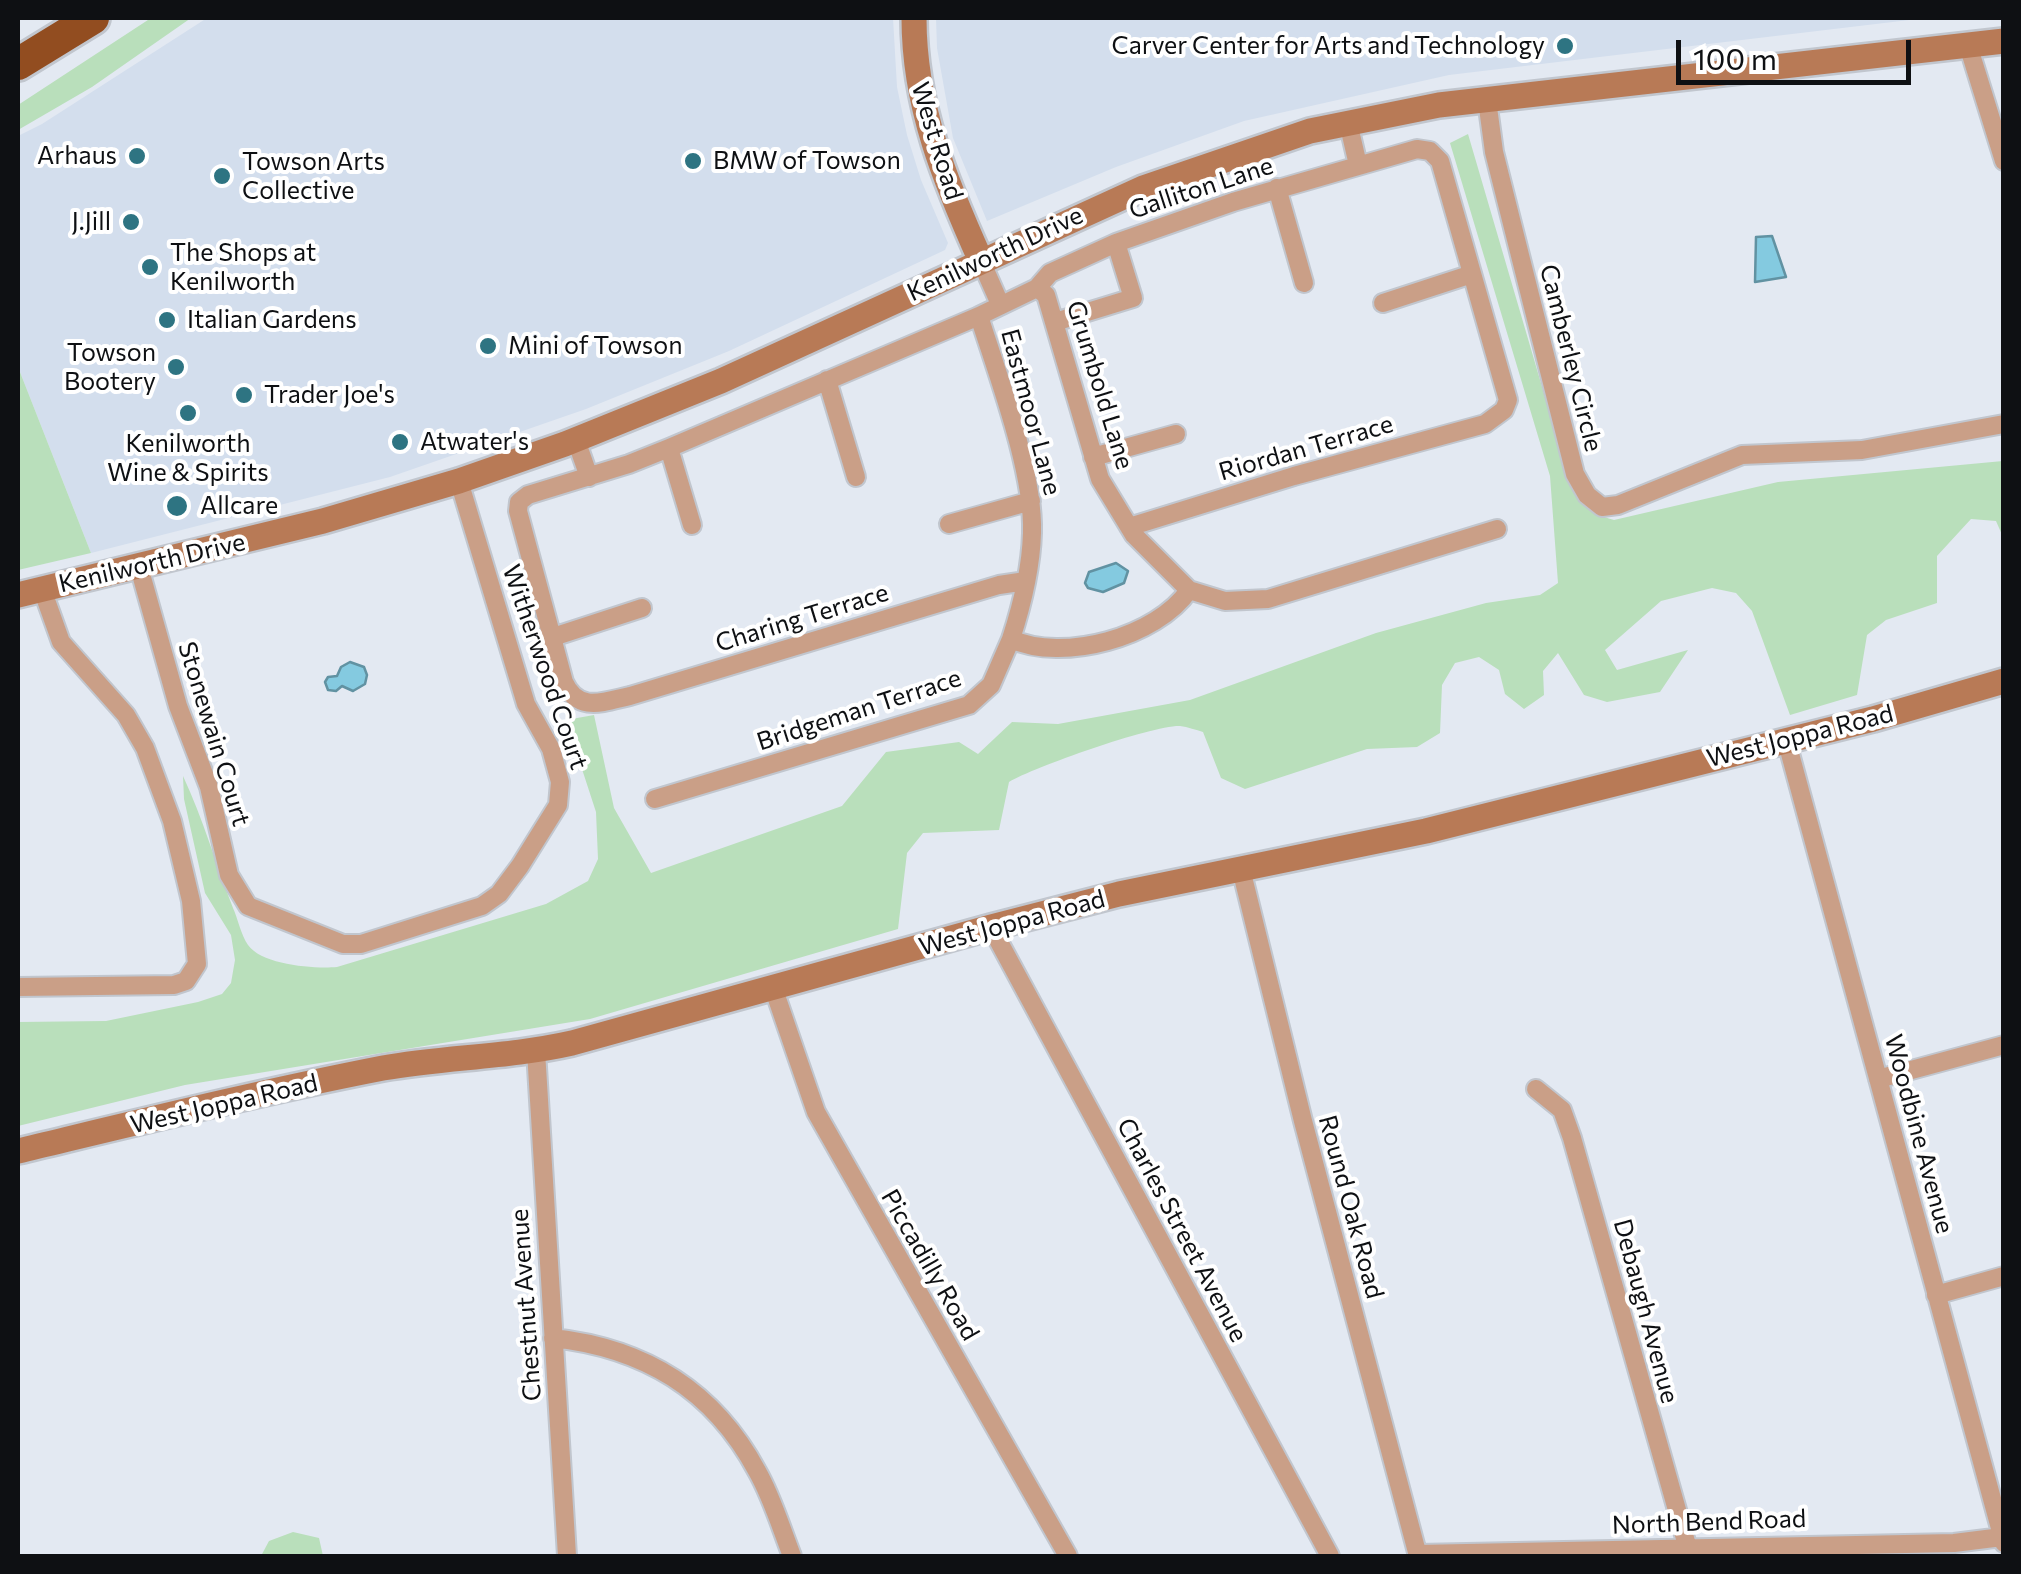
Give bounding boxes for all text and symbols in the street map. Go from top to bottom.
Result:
scale bar [1681,20,1916,82]
place label: Carver Center for Arts and Technology [1112,31,1545,61]
marker: Carver Center for Arts and Technology [1554,35,1576,57]
text: 100 m [1693,39,1777,76]
street label: West Road [905,78,969,204]
place label: Arhaus [37,141,117,171]
marker: Arhaus [126,145,148,167]
place label: BMW of Towson [713,146,901,176]
place label: Towson Arts Collective [242,147,385,206]
marker: BMW of Towson [682,150,704,172]
street label: Galliton Lane [1125,151,1277,225]
marker: Towson Arts Collective [211,165,233,187]
street label: Kenilworth Drive [902,200,1088,308]
place label: J.Jill [71,207,111,237]
marker: J.Jill [120,211,142,233]
place label: The Shops at Kenilworth [170,238,316,297]
marker: The Shops at Kenilworth [139,256,161,278]
street label: Camberley Circle [1533,261,1609,455]
street label: Grumbold Lane [1060,297,1140,473]
place label: Italian Gardens [187,305,357,335]
marker: Italian Gardens [156,309,178,331]
street label: Eastmoor Lane [994,326,1068,498]
place label: Mini of Towson [508,331,682,361]
marker: Mini of Towson [477,335,499,357]
place label: Towson Bootery [64,338,156,397]
marker: Towson Bootery [165,356,187,378]
place label: Trader Joe's [264,380,395,410]
marker: Trader Joe's [233,384,255,406]
marker: Kenilworth Wine & Spirits [177,402,199,424]
street label: Riordan Terrace [1215,409,1397,487]
place label: Atwater's [420,427,529,457]
place label: Kenilworth Wine & Spirits [107,429,269,488]
marker: Atwater's [389,431,411,453]
place label: Allcare [200,491,278,521]
marker: Allcare [164,493,190,519]
street label: Kenilworth Drive [56,527,248,599]
street label: Witherwood Court [496,561,594,773]
street label: Charing Terrace [712,577,892,659]
street label: Stonewain Court [172,638,256,830]
street label: Bridgeman Terrace [753,663,965,757]
street label: West Joppa Road [1704,698,1896,774]
street label: West Joppa Road [916,884,1108,962]
street label: Woodbine Avenue [1878,1031,1960,1237]
street label: West Joppa Road [127,1068,321,1140]
street label: Round Oak Road [1312,1112,1390,1302]
street label: Charles Street Avenue [1110,1113,1254,1347]
street label: Piccadilly Road [875,1184,985,1346]
street label: Chestnut Avenue [504,1208,548,1402]
street label: Debaugh Avenue [1607,1216,1685,1406]
street label: North Bend Road [1611,1504,1807,1540]

